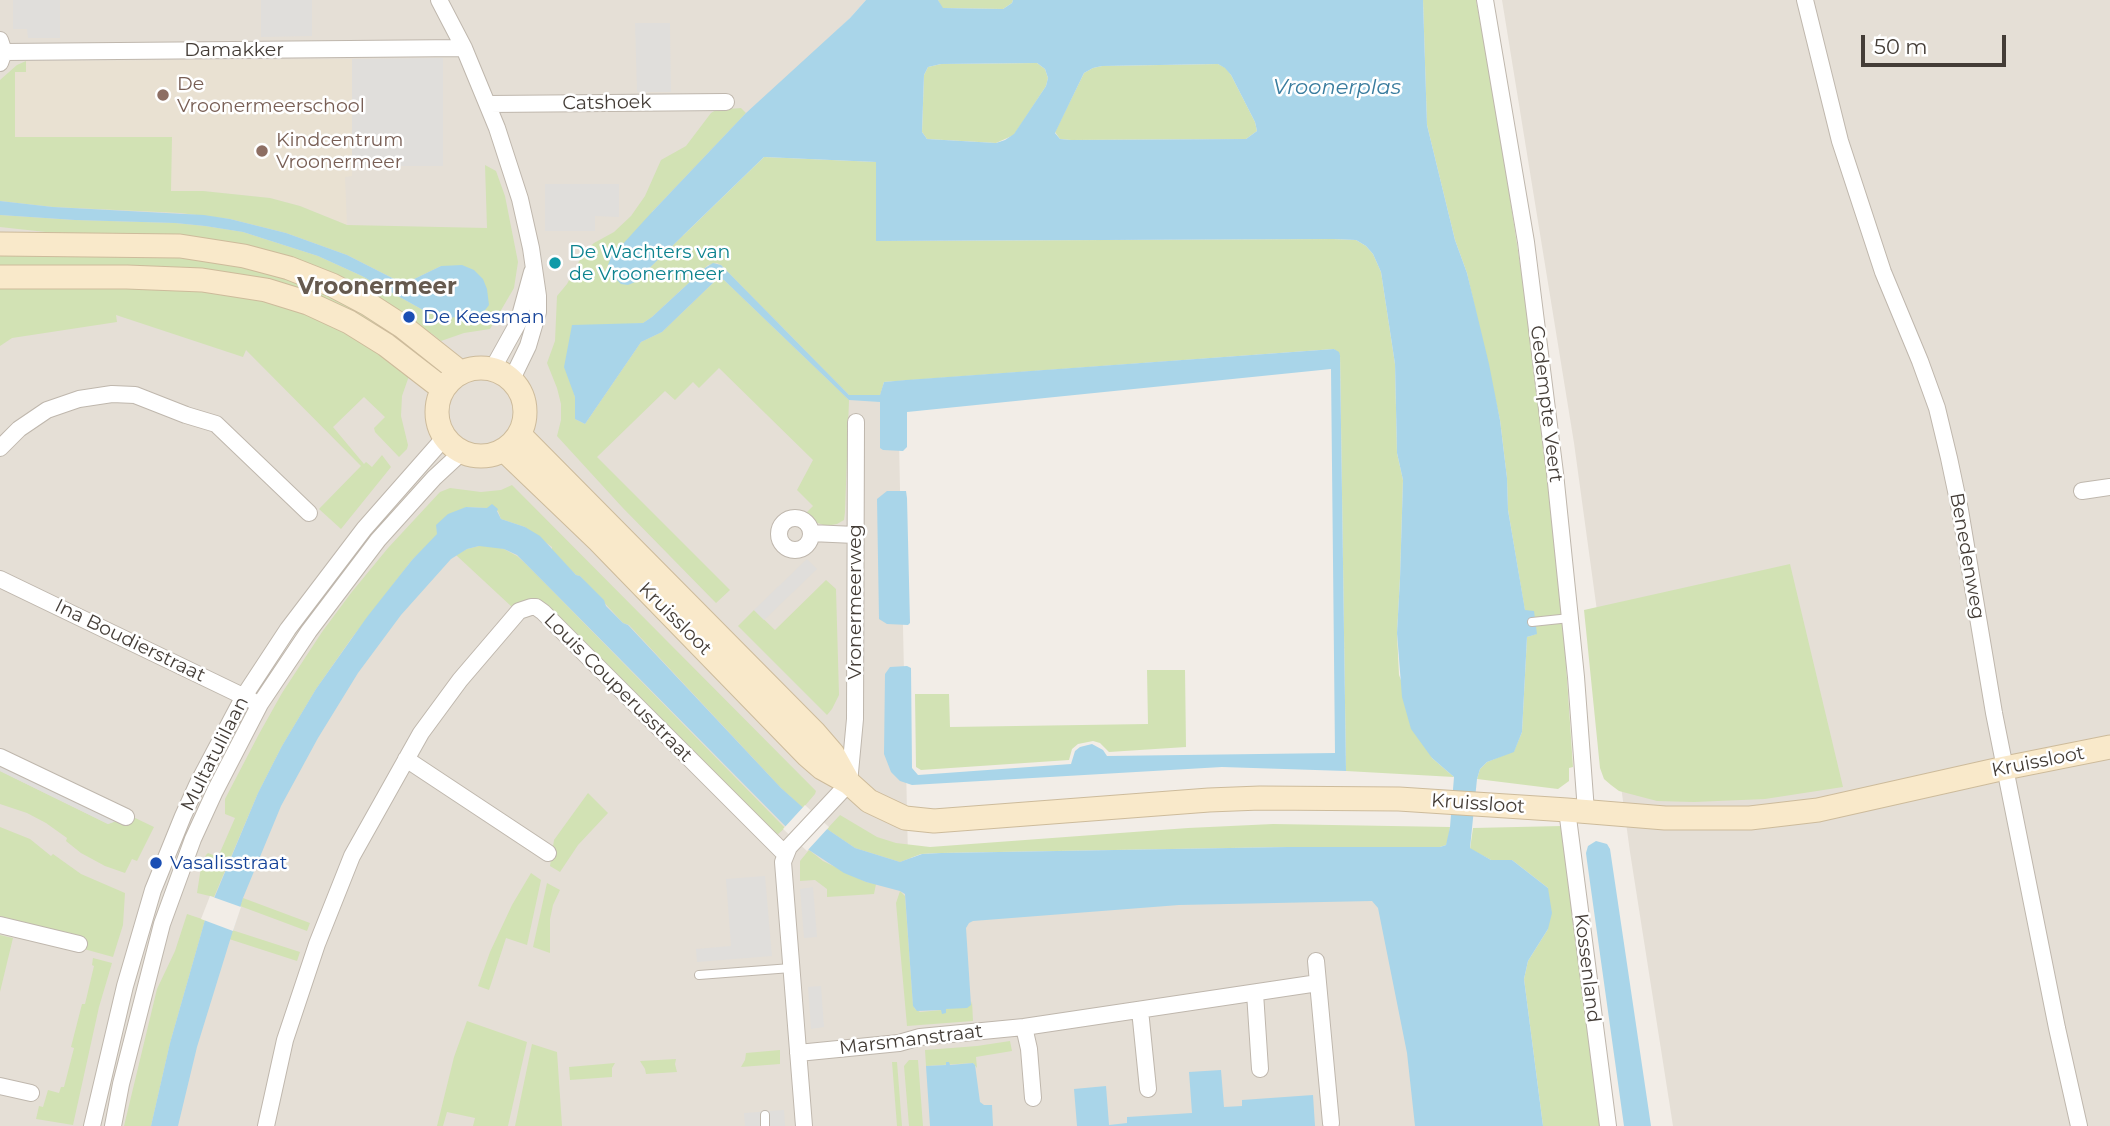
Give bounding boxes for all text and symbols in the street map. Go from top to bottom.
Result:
scale bar [1865,21,2010,65]
text: 50 m [1874,34,1928,59]
street label: Damakker [184,39,284,61]
place label: De Vroonermeerschool [177,73,365,117]
water label: Vroonerplas [1273,75,1401,101]
marker: De Vroonermeerschool [155,87,171,103]
street label: Catshoek [562,91,652,115]
place label: Kindcentrum Vroonermeer [276,129,403,173]
marker: Kindcentrum Vroonermeer [254,143,270,159]
place label: De Wachters van de Vroonermeer [569,241,730,285]
marker: De Wachters van de Vroonermeer [547,255,563,271]
district label: Vroonermeer [297,273,457,301]
place label: De Keesman [423,306,545,328]
marker: De Keesman [401,309,417,325]
street label: Gedempte Veert [1525,324,1567,484]
street label: Benedenweg [1945,491,1989,621]
street label: Vronermeerweg [844,524,866,680]
street label: Kruissloot [634,578,716,660]
street label: Ina Boudierstraat [51,595,209,687]
street label: Louis Couperusstraat [539,609,697,767]
street label: Multatulilaan [176,693,254,815]
street label: Kruissloot [1990,742,2086,782]
street label: Kruissloot [1430,789,1526,819]
place label: Vasalisstraat [170,852,287,874]
marker: Vasalisstraat [148,855,164,871]
street label: Kossenland [1569,912,1605,1024]
street label: Marsmanstraat [838,1020,984,1060]

